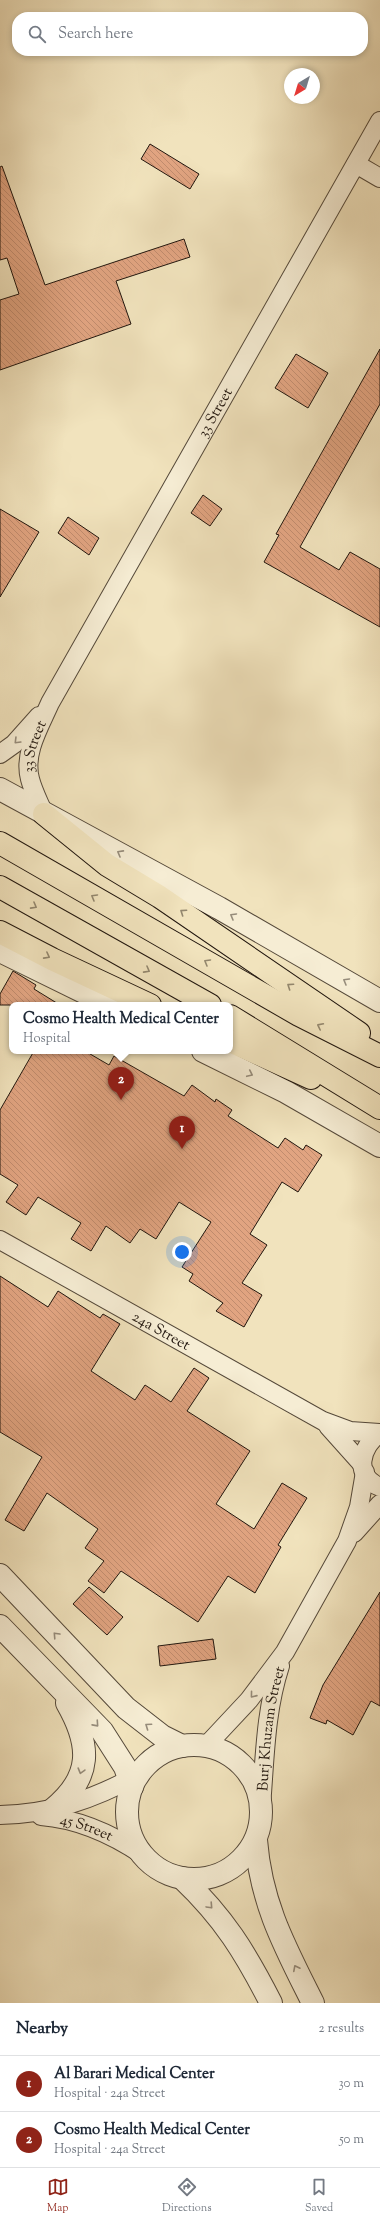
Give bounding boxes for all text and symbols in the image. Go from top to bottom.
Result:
search box [12,12,368,56]
icon: search [26,23,48,45]
text: Search here [58,24,133,45]
north arrow [284,68,320,104]
street label: 33 Street [194,384,239,442]
street label: 33 Street [19,717,53,774]
one-way arrow [14,736,22,744]
one-way arrow [117,851,124,858]
one-way arrow [91,895,98,902]
one-way arrow [30,902,37,909]
one-way arrow [180,910,187,917]
one-way arrow [230,914,238,921]
one-way arrow [43,952,50,959]
one-way arrow [204,959,211,966]
one-way arrow [143,965,151,973]
one-way arrow [343,979,350,986]
one-way arrow [287,983,294,991]
popup [9,1002,233,1054]
text: Cosmo Health Medical Center [23,1009,219,1030]
one-way arrow [317,1023,324,1031]
text: Hospital [23,1030,71,1048]
pin: 2 [108,1067,134,1100]
one-way arrow [246,1069,254,1077]
pin: 1 [169,1116,195,1149]
your location [172,1242,192,1262]
street label: 24a Street [128,1307,193,1356]
one-way arrow [53,1632,61,1640]
street label: Burj Khuzam Street [253,1664,291,1792]
one-way arrow [251,1690,258,1697]
one-way arrow [91,1719,99,1727]
one-way arrow [146,1724,153,1731]
one-way arrow [77,1767,86,1774]
street label: 45 Street [58,1810,116,1847]
one-way arrow [205,1901,212,1908]
one-way arrow [293,1965,300,1972]
text: Nearby [16,2017,68,2041]
text: 2 results [319,2020,364,2038]
text: Al Barari Medical Center [54,2064,215,2085]
text: 1 [27,2075,31,2093]
text: 30 m [338,2075,364,2093]
text: Hospital · 24a Street [54,2085,165,2103]
text: Cosmo Health Medical Center [54,2120,250,2141]
text: 2 [26,2131,32,2149]
text: 50 m [339,2131,364,2149]
text: Hospital · 24a Street [54,2141,165,2159]
tab: Map [47,2176,69,2216]
tab: Directions [162,2176,212,2216]
tab: Saved [305,2176,333,2216]

